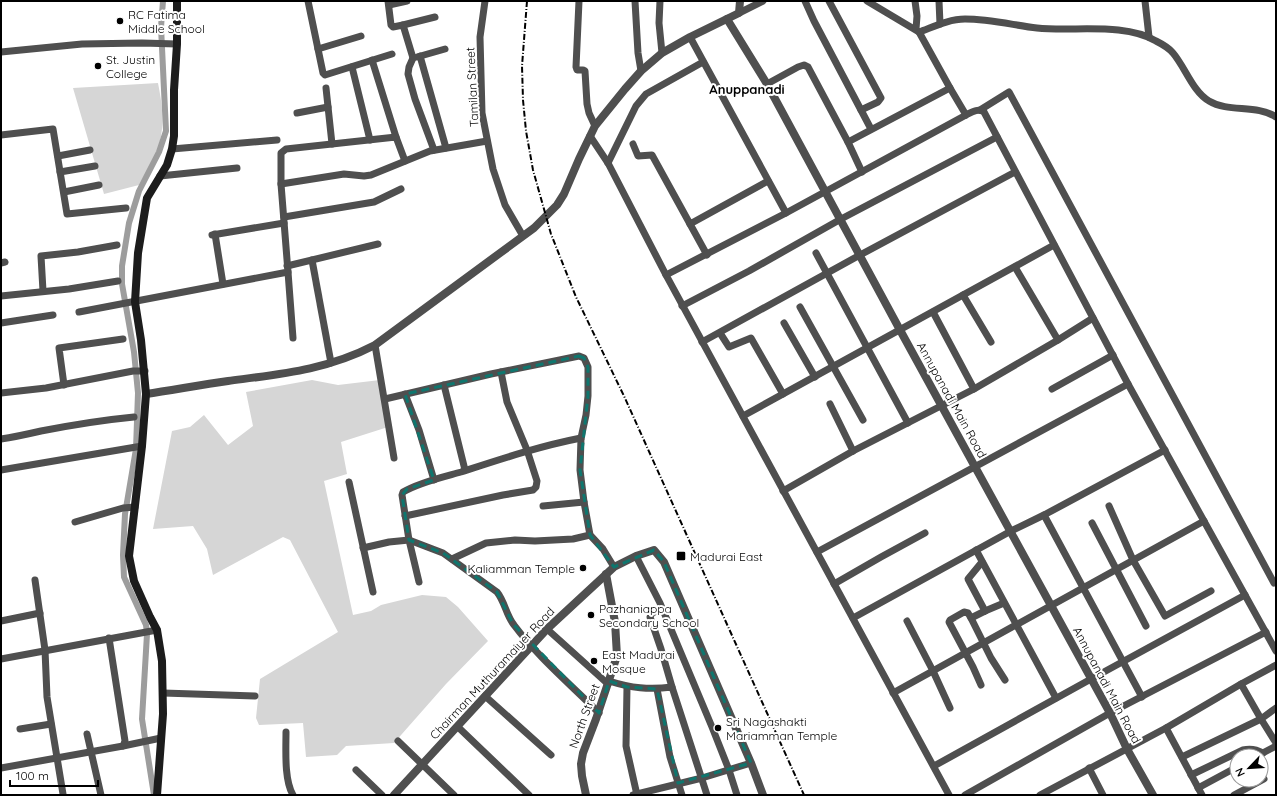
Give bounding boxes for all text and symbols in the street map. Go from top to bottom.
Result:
place label: RC Fatima Middle School [128,7,205,36]
marker: RC Fatima Middle School [115,16,125,26]
street label: Tamilan Street [462,47,482,127]
place label: St. Justin College [106,52,155,81]
marker: St. Justin College [93,61,103,71]
district label: Anuppanadi [709,81,785,97]
street label: Annupanadi Main Road [914,339,990,461]
place label: Madurai East [690,549,763,564]
marker: Madurai East [675,550,687,562]
place label: Kaliamman Temple [467,561,575,576]
marker: Kaliamman Temple [578,563,588,573]
place label: Pazhaniappa Secondary School [599,601,699,630]
street label: Chairman Muthuramaiyer Road [427,604,557,742]
marker: Pazhaniappa Secondary School [586,610,596,620]
street label: Annupanadi Main Road [1070,624,1144,746]
place label: East Madurai Mosque [602,647,675,676]
marker: East Madurai Mosque [589,656,599,666]
street label: North Street [565,682,603,750]
place label: Sri Nagashakti Mariamman Temple [726,714,837,743]
marker: Sri Nagashakti Mariamman Temple [713,723,723,733]
north arrow [1229,748,1269,788]
scale bar [10,762,98,788]
text: N [1232,766,1248,779]
text: 100 m [16,768,49,783]

